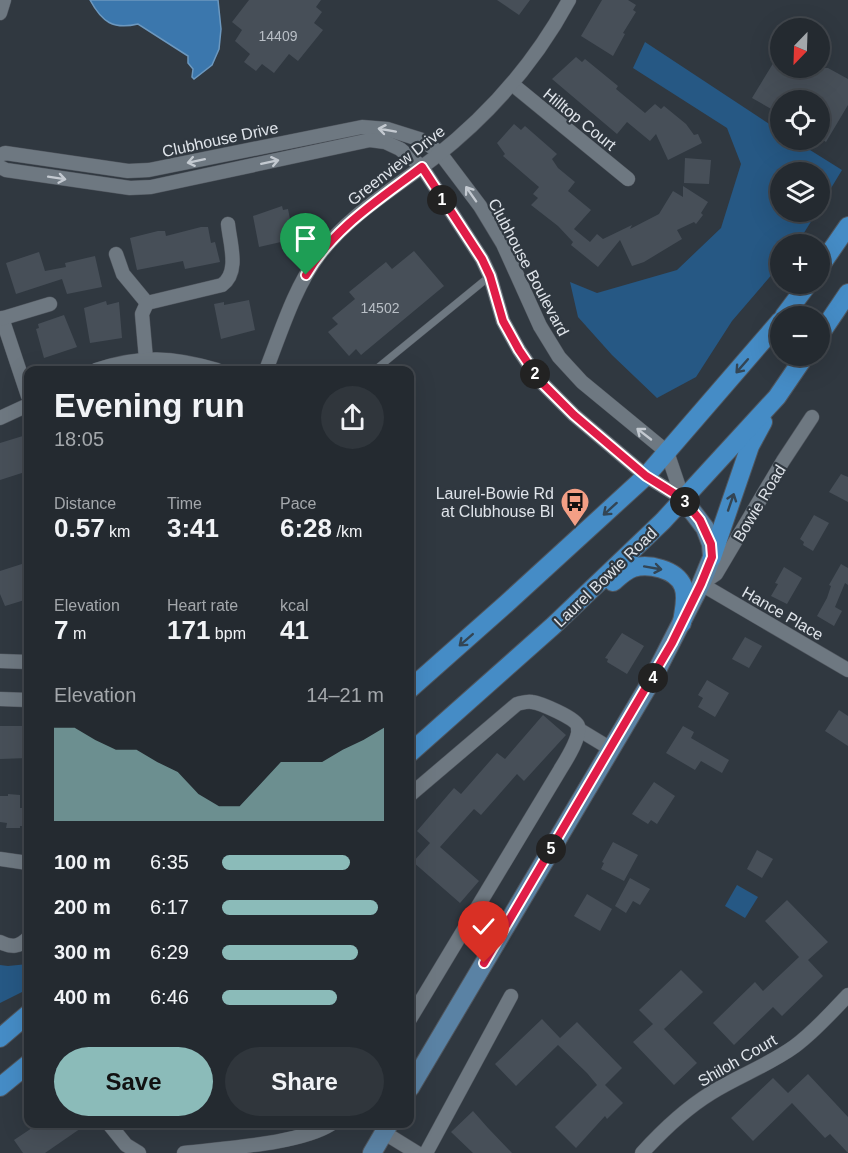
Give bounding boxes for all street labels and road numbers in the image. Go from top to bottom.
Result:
street label: Hilltop Court [540,85,620,154]
street label: Clubhouse Drive [160,119,280,160]
street label: Greenview Drive [344,122,448,208]
street label: Clubhouse Boulevard [485,196,572,339]
street label: Bowie Road [730,462,789,545]
street label: Laurel Bowie Road [551,524,660,630]
street label: Hance Place [739,583,826,644]
street label: Shiloh Court [695,1031,780,1090]

